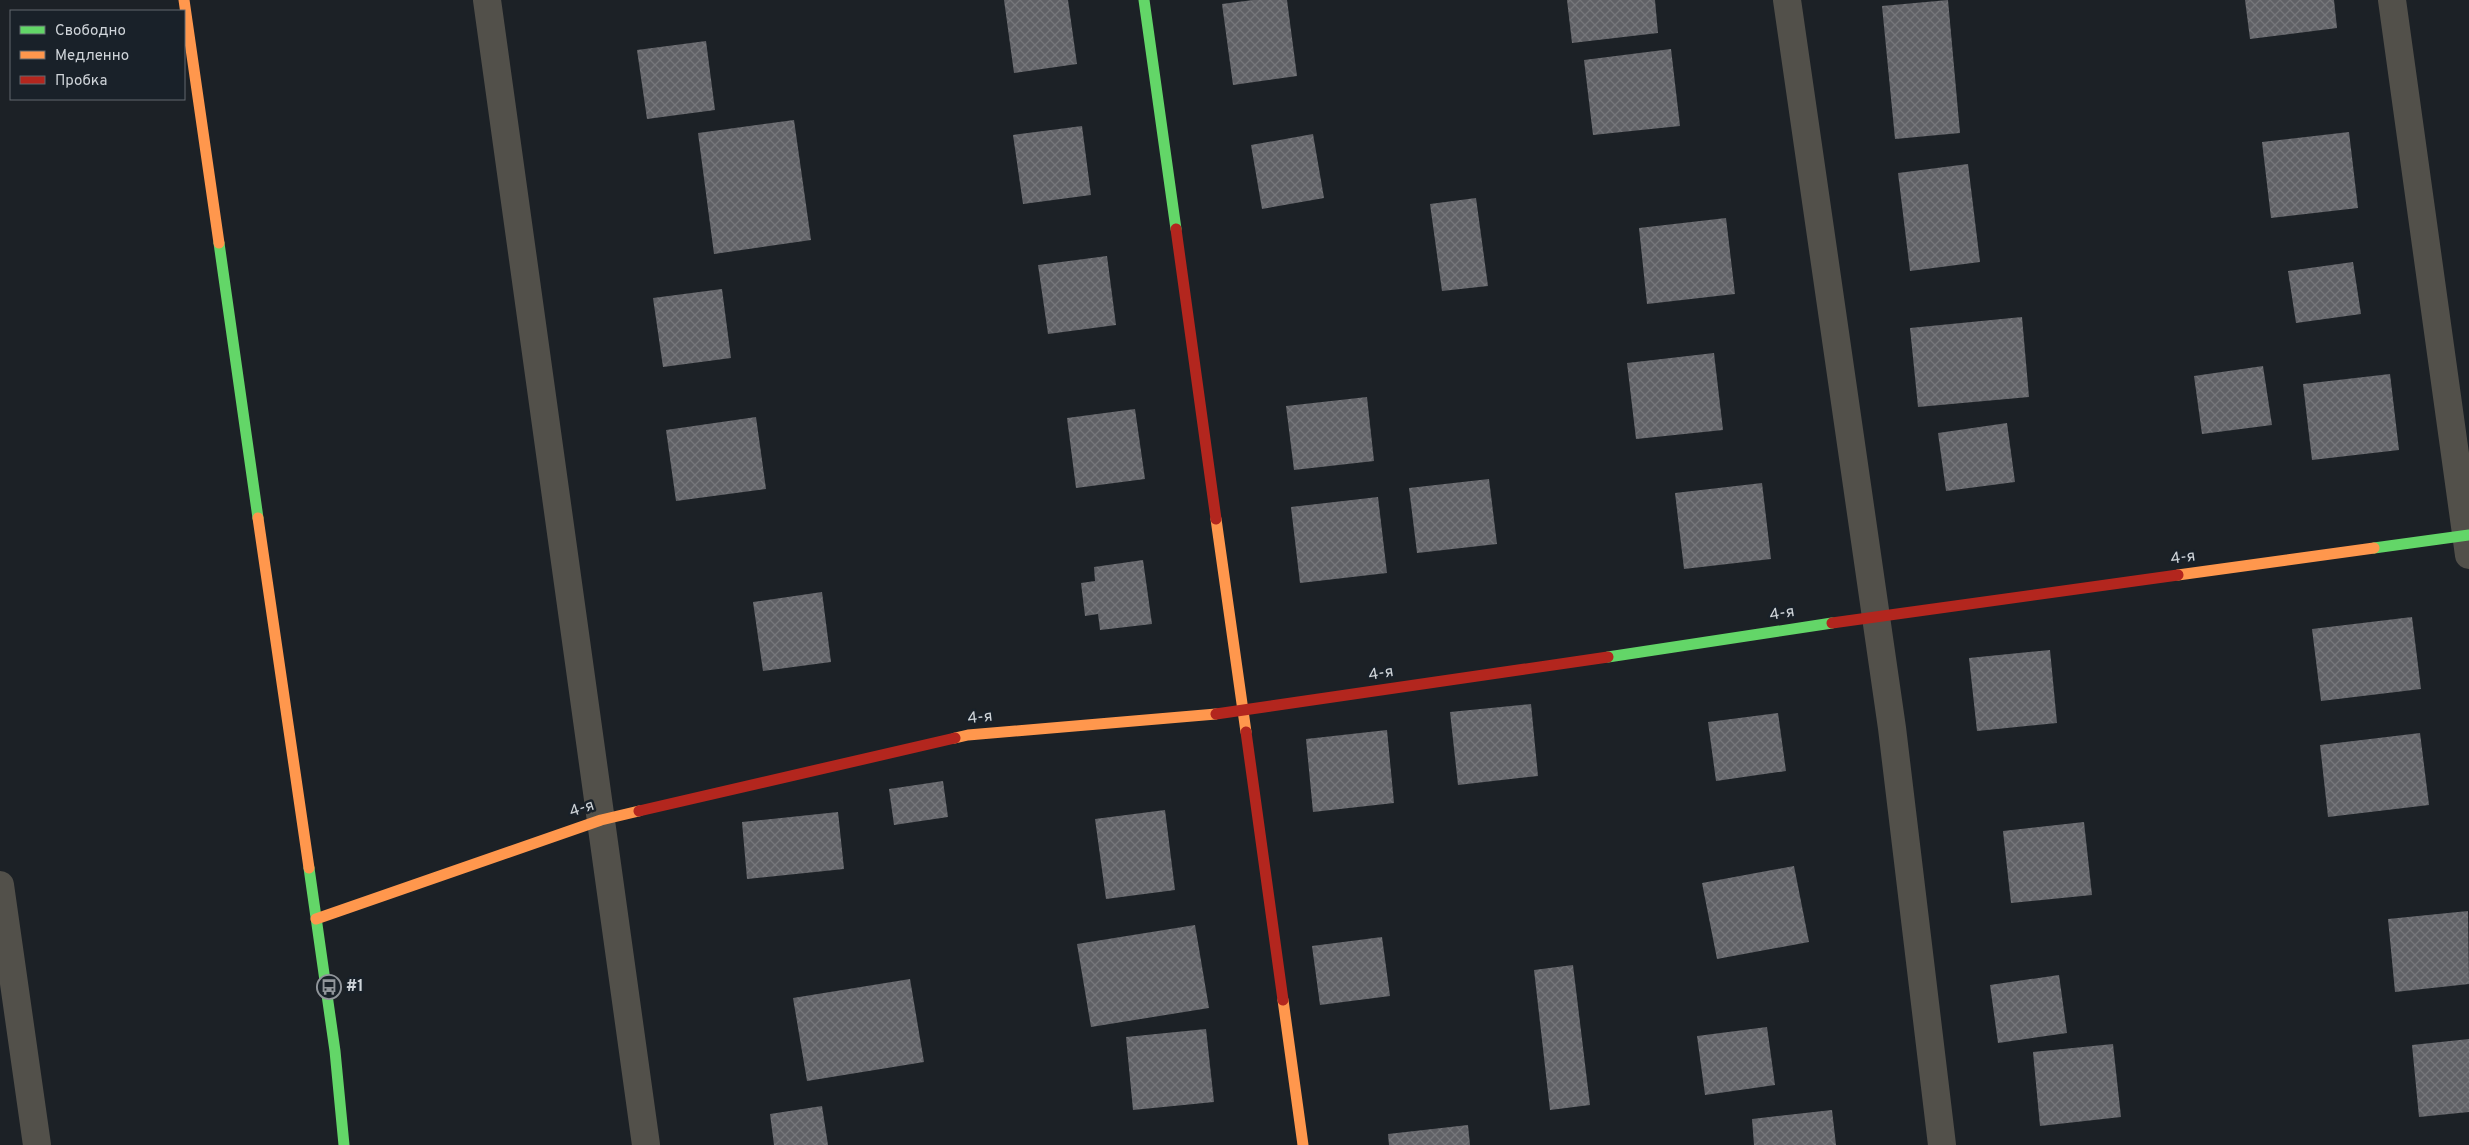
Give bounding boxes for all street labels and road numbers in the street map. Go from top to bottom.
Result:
street label: 4-я [2169,546,2197,570]
street label: 4-я [1768,602,1796,626]
street label: 4-я [1367,662,1395,686]
street label: 4-я [966,707,994,729]
street label: 4-я [567,796,597,822]

